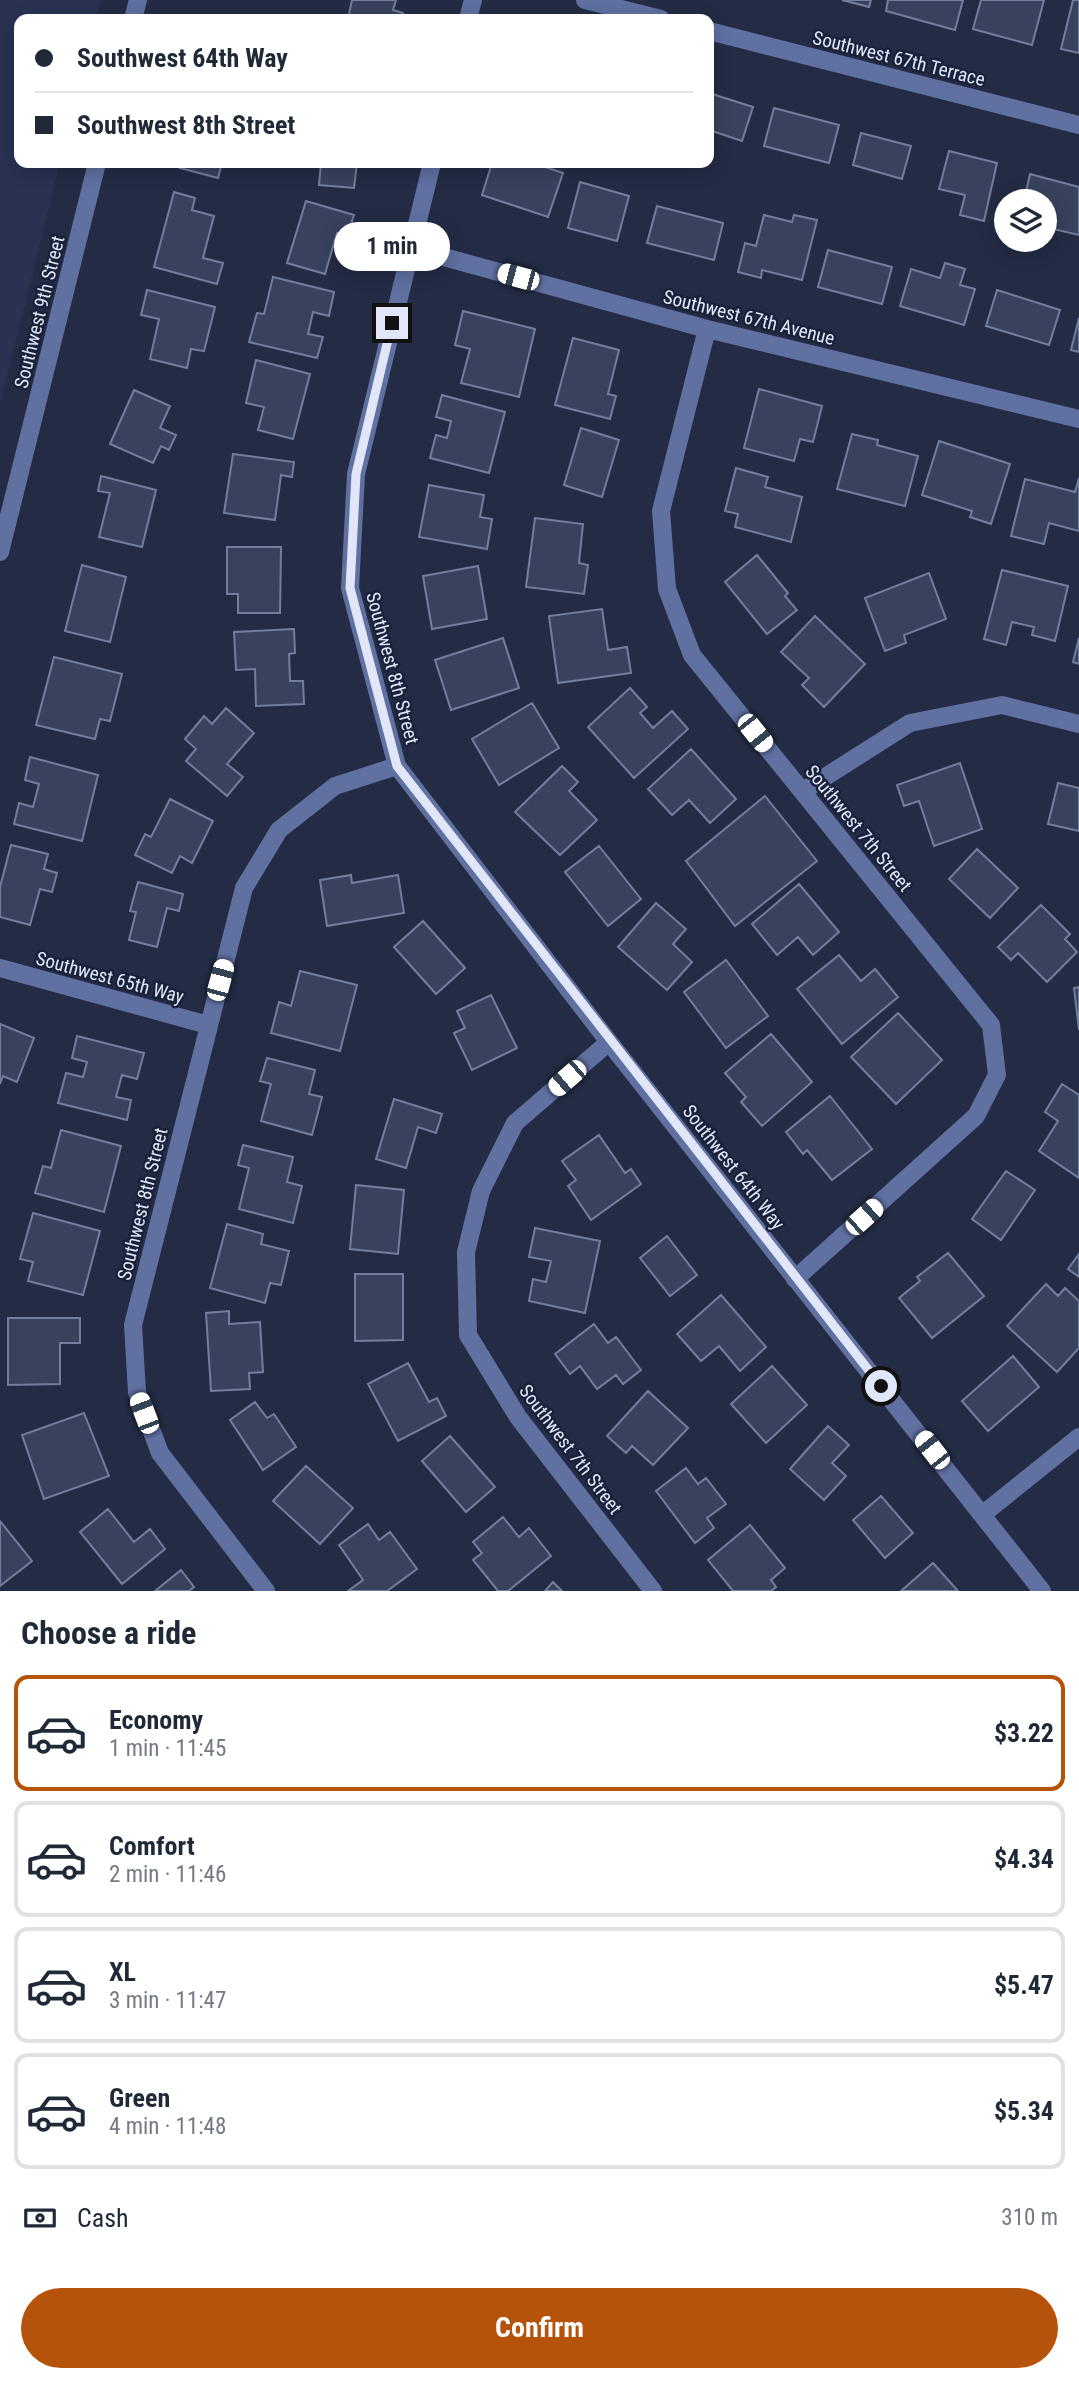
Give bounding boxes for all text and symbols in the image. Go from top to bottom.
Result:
street label: Southwest 67th Terrace [810,26,987,91]
text: Southwest 64th Way [77,43,288,73]
text: Southwest 8th Street [77,110,295,140]
map controls [994,189,1057,252]
button: layers [994,189,1057,252]
callout: 1 min [334,222,450,270]
street label: Southwest 9th Street [9,233,70,391]
text: 1 min [366,233,418,260]
car [495,261,542,293]
street label: Southwest 67th Avenue [661,285,837,350]
route end [376,307,408,339]
street label: Southwest 8th Street [361,590,424,747]
car [734,710,777,756]
street label: Southwest 7th Street [800,760,917,896]
street label: Southwest 65th Way [33,947,186,1008]
car [205,957,236,1003]
car [545,1056,590,1100]
street label: Southwest 64th Way [678,1100,790,1234]
street label: Southwest 8th Street [112,1125,173,1283]
car [842,1195,887,1239]
route start [865,1370,897,1402]
street label: Southwest 7th Street [514,1380,627,1519]
car [127,1390,162,1436]
car [911,1427,954,1473]
text: Choose a ride [21,1614,196,1652]
icon: car [25,1702,88,1765]
text: Economy [109,1705,203,1735]
text: $3.22 [994,1718,1054,1748]
text: 1 min · 11:45 [109,1735,226,1762]
icon: car [25,1828,88,1891]
text: Comfort [109,1831,195,1861]
text: $4.34 [994,1844,1054,1874]
text: 2 min · 11:46 [109,1861,226,1888]
icon: car [25,1954,88,2017]
text: XL [109,1957,136,1987]
text: $5.47 [994,1970,1054,2000]
text: 3 min · 11:47 [109,1987,226,2014]
icon: car [25,2080,88,2143]
text: Green [109,2083,170,2113]
text: $5.34 [994,2096,1054,2126]
text: 4 min · 11:48 [109,2113,226,2140]
icon: cash [21,2199,59,2237]
text: Cash [77,2203,129,2233]
text: 310 m [1001,2204,1058,2231]
button: Confirm [21,2288,1058,2368]

